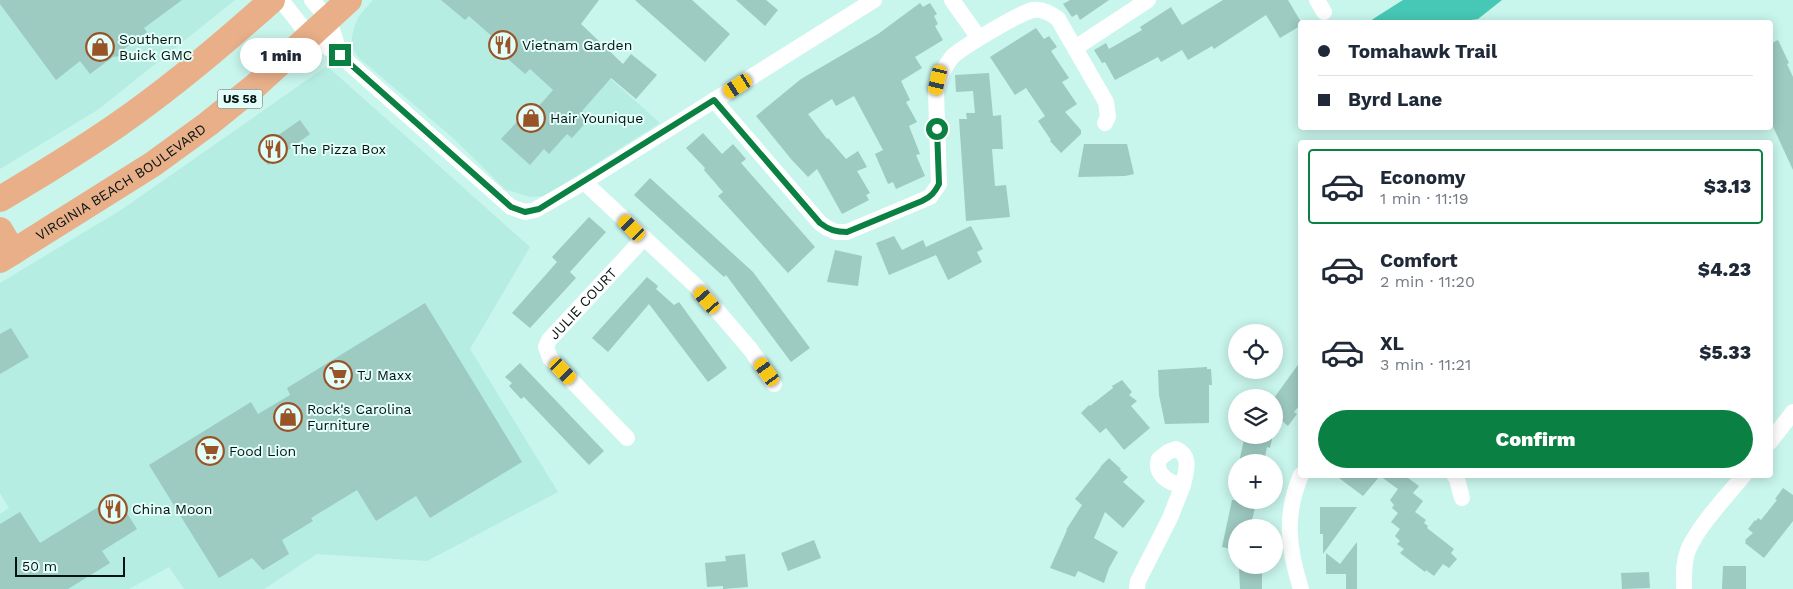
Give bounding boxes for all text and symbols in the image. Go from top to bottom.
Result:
restaurant icon: Vietnam Garden [488,30,518,60]
place label: Southern Buick GMC [119,31,192,63]
shop icon: Southern Buick GMC [85,32,115,62]
place label: Vietnam Garden [522,37,632,53]
callout: 1 min [240,38,322,72]
text: Tomahawk Trail [1348,40,1497,63]
route end [329,44,351,66]
text: 1 min [260,46,302,65]
car [927,64,948,96]
car [721,72,754,100]
text: Byrd Lane [1348,88,1442,111]
road number: US 58 [218,90,262,108]
shop icon: Hair Younique [516,103,546,133]
place label: Hair Younique [550,110,643,126]
route start [926,118,948,140]
street label: VIRGINIA BEACH BOULEVARD [33,120,209,243]
restaurant icon: The Pizza Box [258,134,288,164]
place label: The Pizza Box [292,141,386,157]
icon: car [1320,164,1365,209]
text: Economy [1380,166,1465,189]
text: $3.13 [1704,175,1751,198]
text: 1 min · 11:19 [1380,189,1469,208]
car [615,212,648,244]
icon: car [1320,247,1365,292]
text: Comfort [1380,249,1458,272]
text: $4.23 [1698,258,1751,281]
street label: JULIE COURT [546,264,620,343]
text: 2 min · 11:20 [1380,272,1475,291]
car [691,284,722,316]
map controls [1228,324,1283,574]
button: locate [1228,324,1283,379]
icon: car [1320,330,1365,375]
text: XL [1380,332,1404,355]
text: $5.33 [1699,341,1751,364]
car [547,355,578,387]
car [752,355,781,389]
text: 3 min · 11:21 [1380,355,1471,374]
supermarket icon: TJ Maxx [323,360,353,390]
place label: TJ Maxx [357,367,412,383]
button: layers [1228,389,1283,444]
place label: Rock's Carolina Furniture [307,401,412,433]
shop icon: Rock's Carolina Furniture [273,402,303,432]
button: Confirm [1318,410,1753,468]
supermarket icon: Food Lion [195,436,225,466]
place label: Food Lion [229,443,296,459]
button: + [1228,454,1283,509]
restaurant icon: China Moon [98,494,128,524]
place label: China Moon [132,501,212,517]
button: − [1228,519,1283,574]
scale bar [15,554,125,577]
text: 50 m [22,558,57,574]

